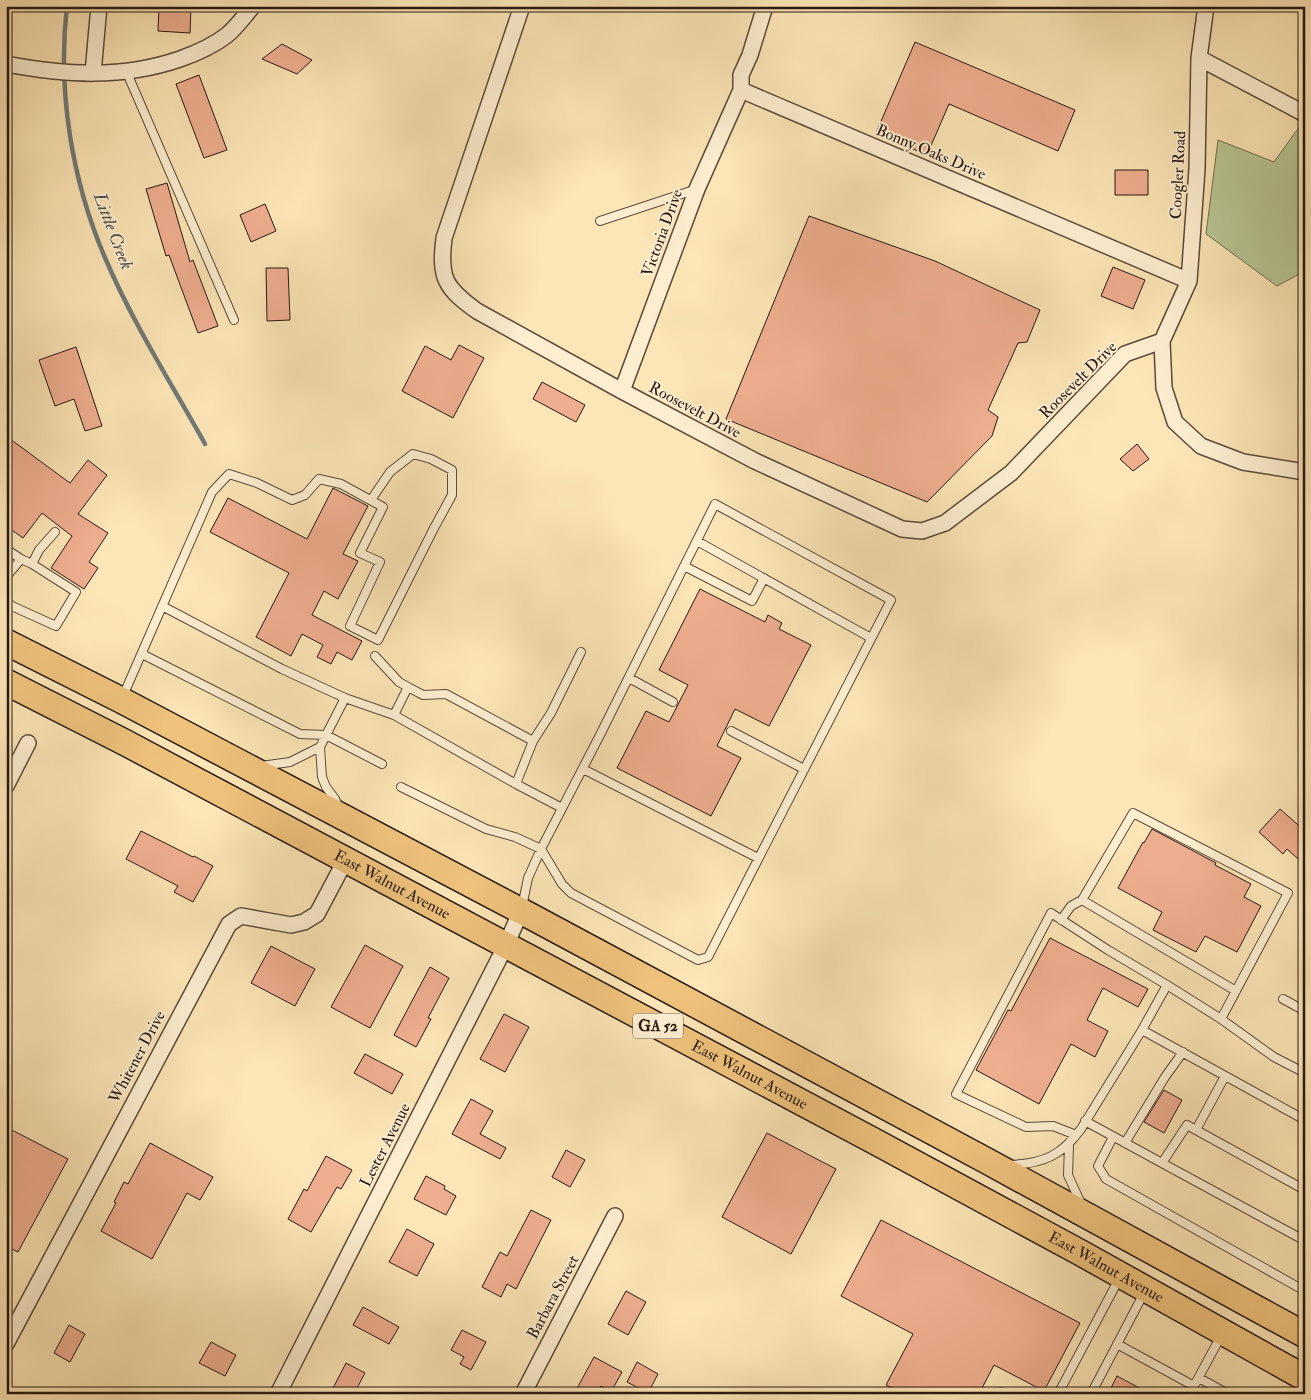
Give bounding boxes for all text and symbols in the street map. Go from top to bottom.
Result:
street label: Bonny Oaks Drive [873,120,989,184]
street label: Coogler Road [1166,130,1190,220]
street label: Victoria Drive [637,186,687,279]
water label: Little Creek [87,188,138,273]
street label: Roosevelt Drive [1035,337,1121,423]
street label: Roosevelt Drive [646,377,745,443]
street label: East Walnut Avenue [330,845,454,924]
street label: Whitener Drive [104,1007,170,1108]
road number: GA 52 [633,1014,683,1038]
street label: East Walnut Avenue [688,1036,812,1114]
street label: Lester Avenue [355,1100,415,1190]
street label: East Walnut Avenue [1045,1227,1168,1307]
street label: Barbara Street [523,1252,583,1342]

